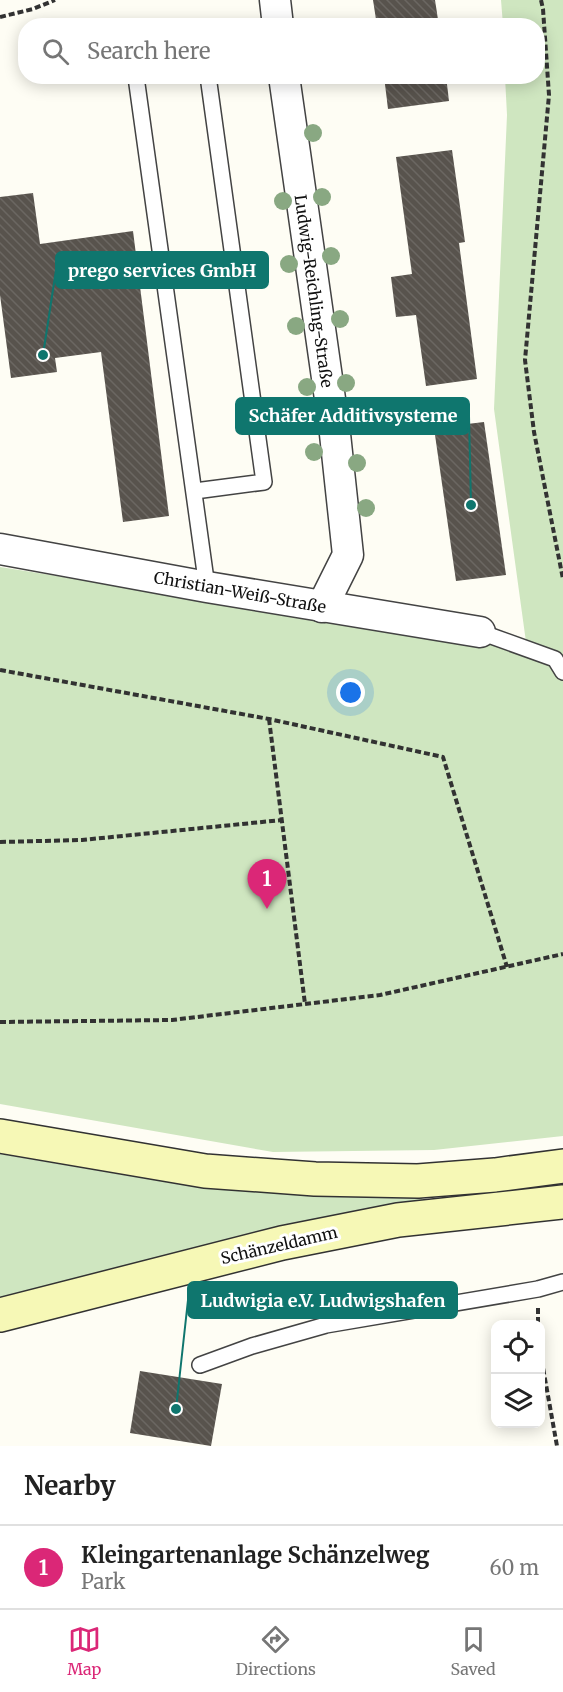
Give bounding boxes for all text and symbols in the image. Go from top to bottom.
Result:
search box [18,18,545,84]
icon: search [39,35,72,68]
text: Search here [87,37,210,65]
street label: Ludwig-Reichling-Straße [291,193,337,389]
callout: prego services GmbH [56,252,268,288]
text: prego services GmbH [68,259,256,282]
callout: Schäfer Additivsysteme [236,398,469,434]
text: Schäfer Additivsysteme [248,404,458,427]
street label: Christian-Weiß-Straße [152,567,328,617]
your location [336,678,365,707]
pin: 1 [248,860,286,909]
street label: Schänzeldamm [219,1222,339,1268]
callout: Ludwigia e.V. Ludwigshafen [188,1282,457,1318]
text: Ludwigia e.V. Ludwigshafen [201,1289,445,1312]
map controls [491,1320,545,1428]
button: locate [491,1320,545,1374]
button: layers [491,1374,545,1428]
text: Nearby [24,1469,116,1502]
text: Kleingartenanlage Schänzelweg [81,1541,429,1569]
text: 1 [39,1555,48,1580]
text: 60 m [489,1555,539,1580]
text: Park [81,1569,125,1594]
tab: Map [67,1623,101,1679]
tab: Directions [236,1623,316,1679]
tab: Saved [450,1623,496,1679]

